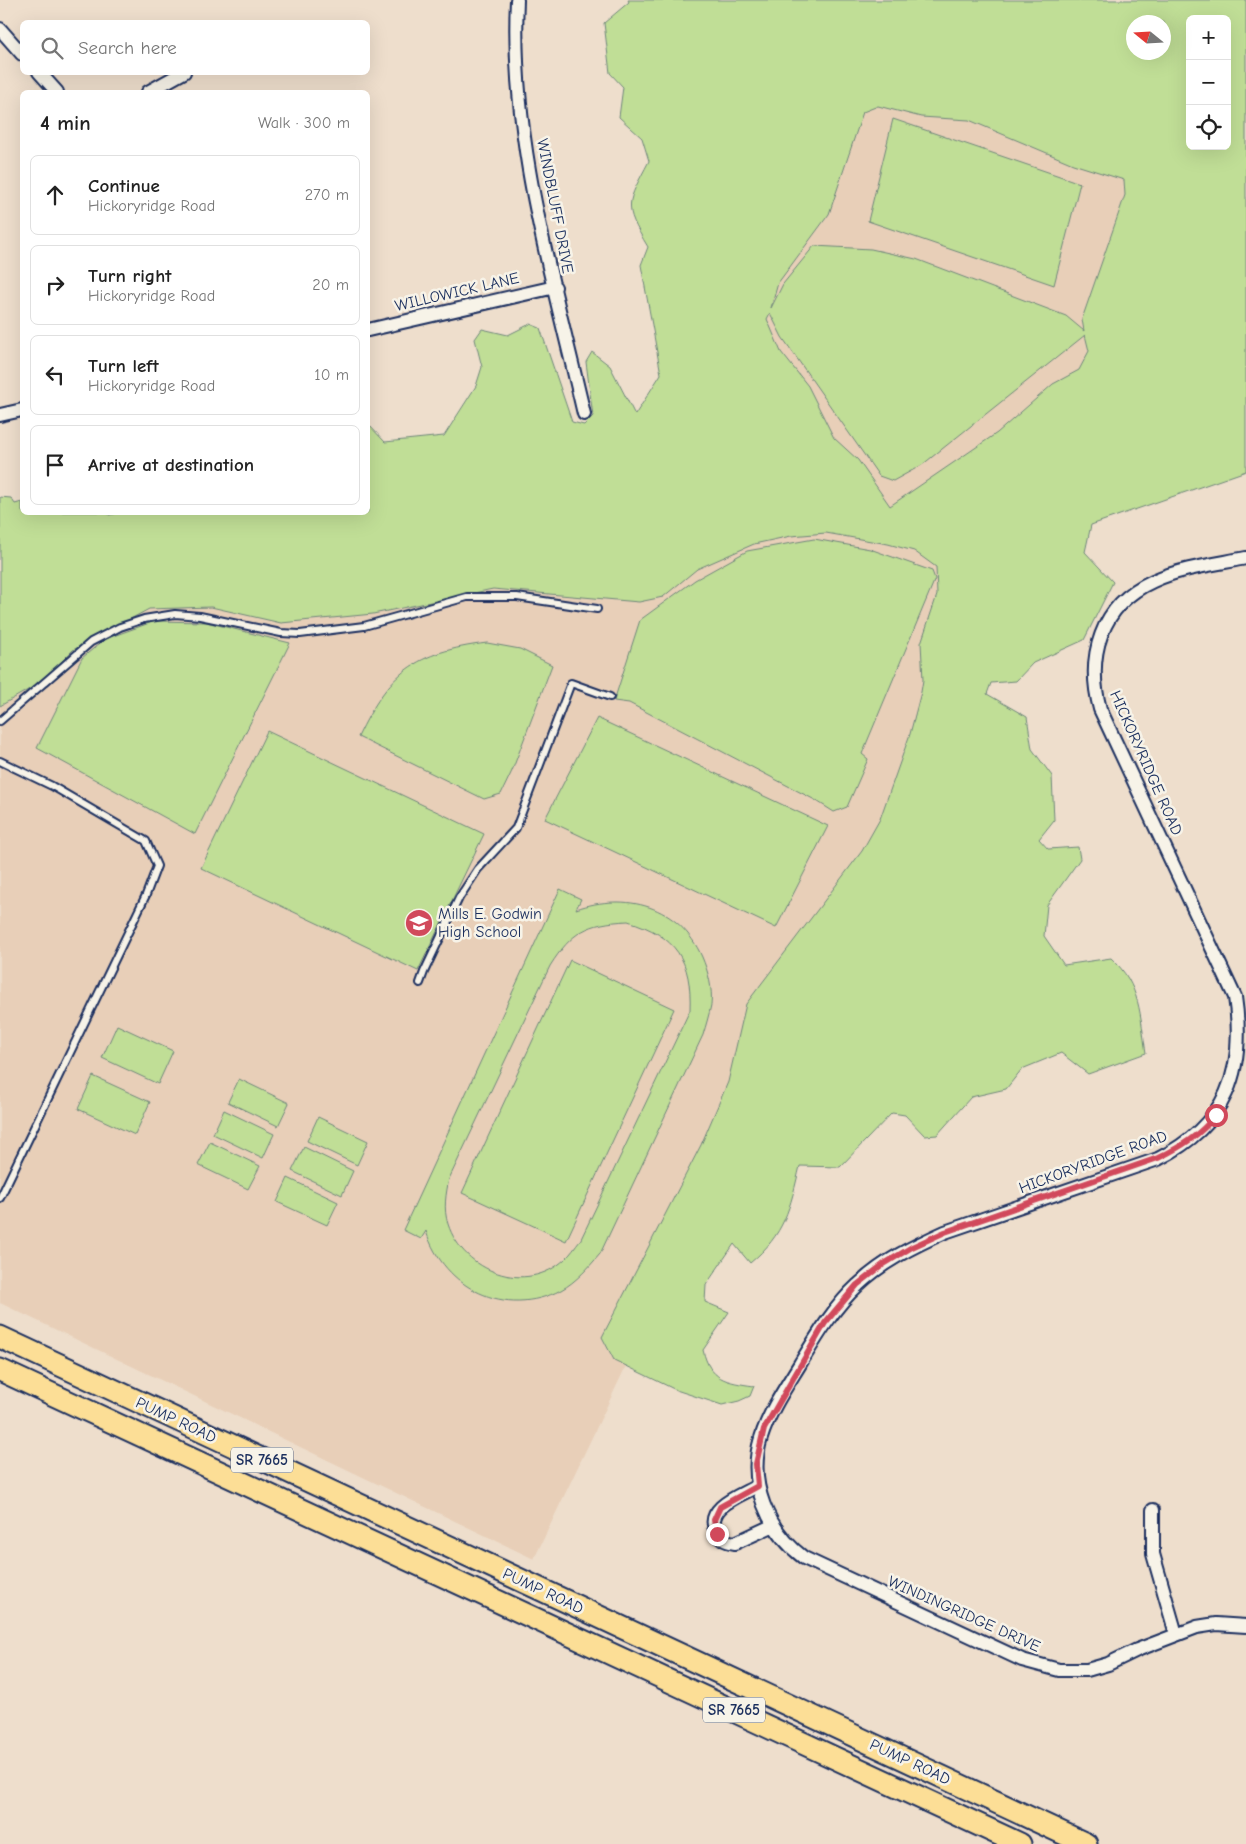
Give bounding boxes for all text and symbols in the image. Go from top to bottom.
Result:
north arrow [1126,15,1171,60]
map controls [1186,15,1231,150]
button: + [1186,15,1231,60]
search box [20,20,370,75]
icon: search [38,34,66,62]
text: Search here [78,37,177,59]
button: − [1186,60,1231,105]
button: locate [1186,105,1231,150]
text: 4 min [40,111,91,135]
text: Walk · 300 m [258,114,350,132]
street label: WINDBLUFF DRIVE [533,137,577,275]
text: Continue [88,175,160,197]
icon: ahead [41,181,69,209]
text: 270 m [305,186,349,204]
text: Hickoryridge Road [88,197,215,215]
text: Turn right [88,265,172,287]
street label: WILLOWICK LANE [393,269,521,315]
icon: right [41,271,69,299]
text: 20 m [312,276,349,294]
text: Hickoryridge Road [88,287,215,305]
text: Turn left [88,355,159,377]
icon: left [41,361,69,389]
text: 10 m [314,366,349,384]
text: Hickoryridge Road [88,377,215,395]
icon: arrive [41,451,69,479]
text: Arrive at destination [88,454,254,476]
street label: HICKORYRIDGE ROAD [1106,688,1186,838]
place label: Mills E. Godwin High School [438,905,542,941]
school or university icon: Mills E. Godwin High School [404,908,434,938]
route start [1205,1104,1228,1127]
street label: HICKORYRIDGE ROAD [1016,1127,1170,1197]
street label: PUMP ROAD [133,1393,219,1447]
road number: SR 7665 [231,1448,293,1472]
route end [706,1523,729,1546]
street label: PUMP ROAD [500,1564,586,1618]
street label: WINDINGRIDGE DRIVE [885,1572,1043,1656]
road number: SR 7665 [703,1698,765,1722]
street label: PUMP ROAD [867,1735,953,1789]

